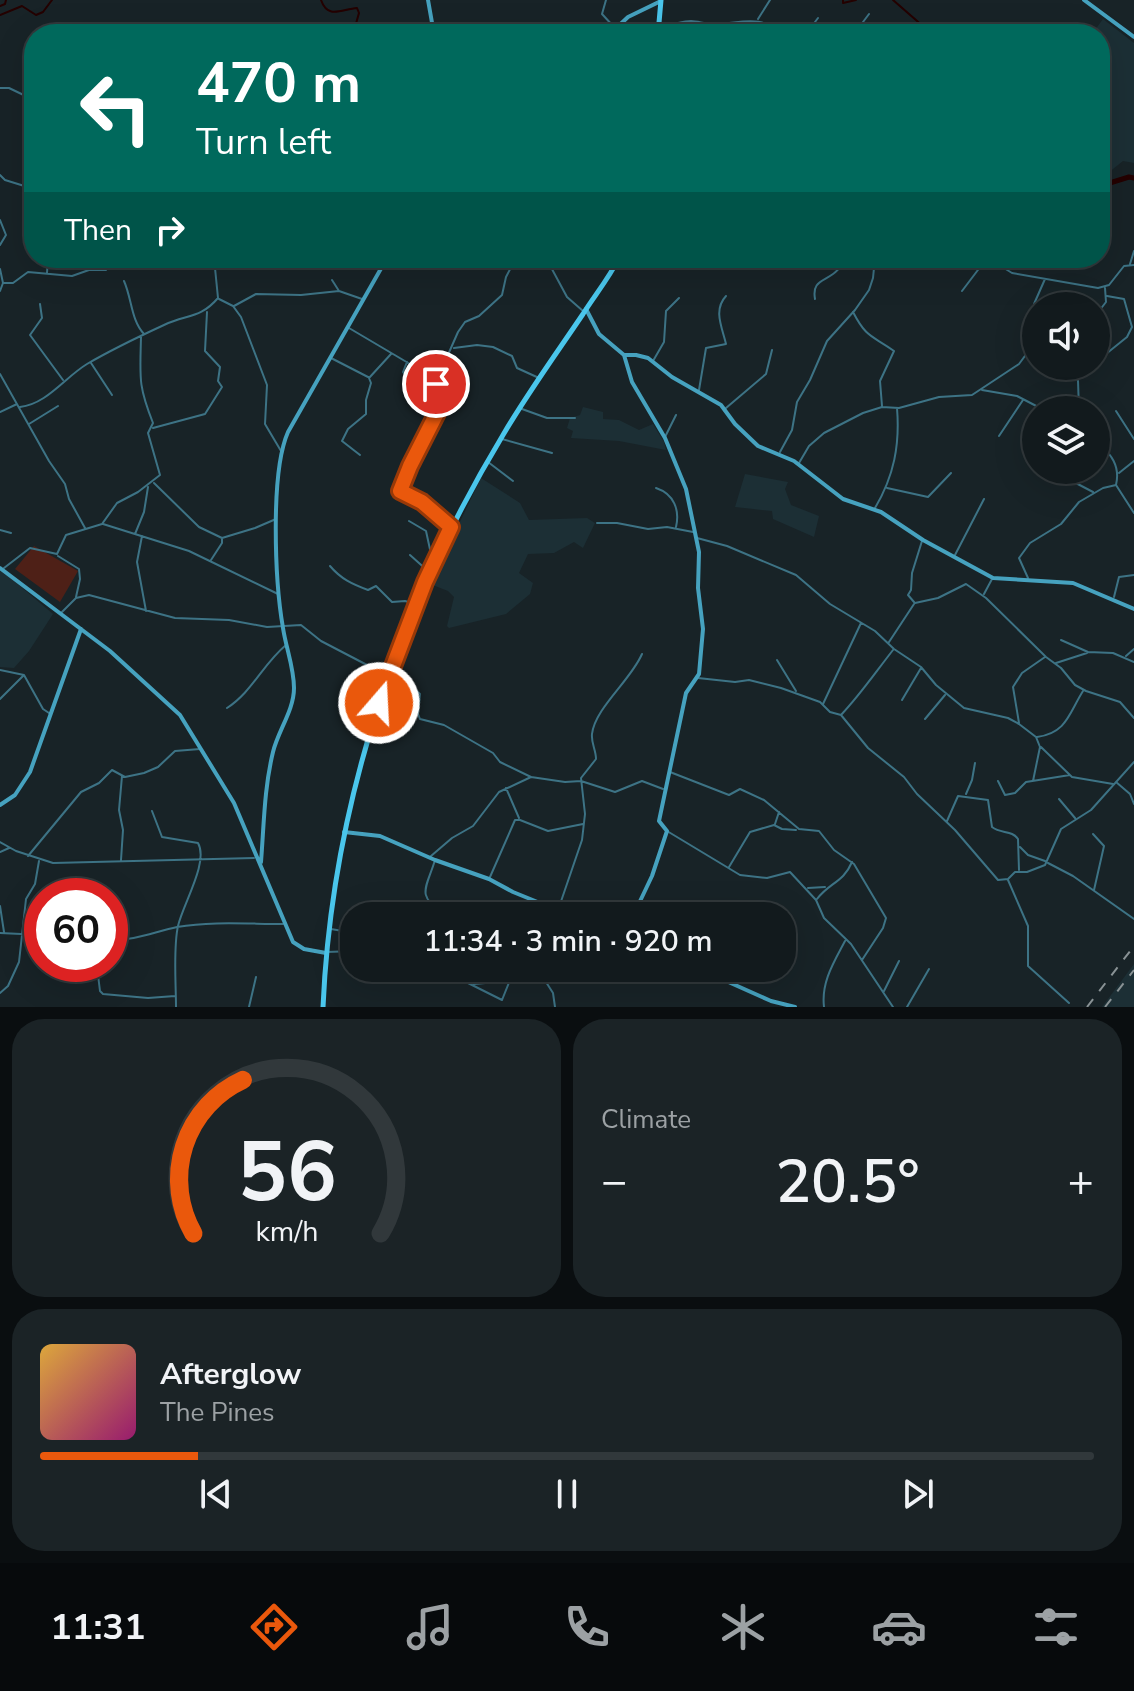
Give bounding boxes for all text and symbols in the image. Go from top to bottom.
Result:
text: 470 m [196,45,361,122]
icon: left [64,56,168,160]
text: Turn left [196,118,331,167]
icon: right [148,208,192,252]
text: Then [64,210,132,251]
map controls [1022,292,1110,484]
button: sound [1022,292,1110,380]
pin [402,350,470,418]
icon: arrive [414,362,458,406]
button: layers [1022,396,1110,484]
position arrow [337,661,421,745]
speed limit sign: 60 [24,878,128,982]
text: 11:34 · 3 min · 920 m [423,921,713,962]
text: Climate [601,1102,691,1137]
text: 56 [237,1116,336,1229]
text: 20.5° [775,1141,920,1223]
text: − [601,1152,627,1212]
text: + [1068,1152,1094,1212]
text: km/h [255,1212,318,1251]
text: Afterglow [160,1354,301,1395]
text: The Pines [160,1395,275,1430]
icon: previous [194,1472,238,1516]
icon: pause [545,1472,589,1516]
icon: next [896,1472,940,1516]
icon: directions [246,1599,302,1655]
icon: music [402,1599,458,1655]
icon: phone [559,1599,615,1655]
icon: climate [715,1599,771,1655]
icon: car [871,1599,927,1655]
icon: filters [1028,1599,1084,1655]
text: 11:31 [50,1603,146,1652]

